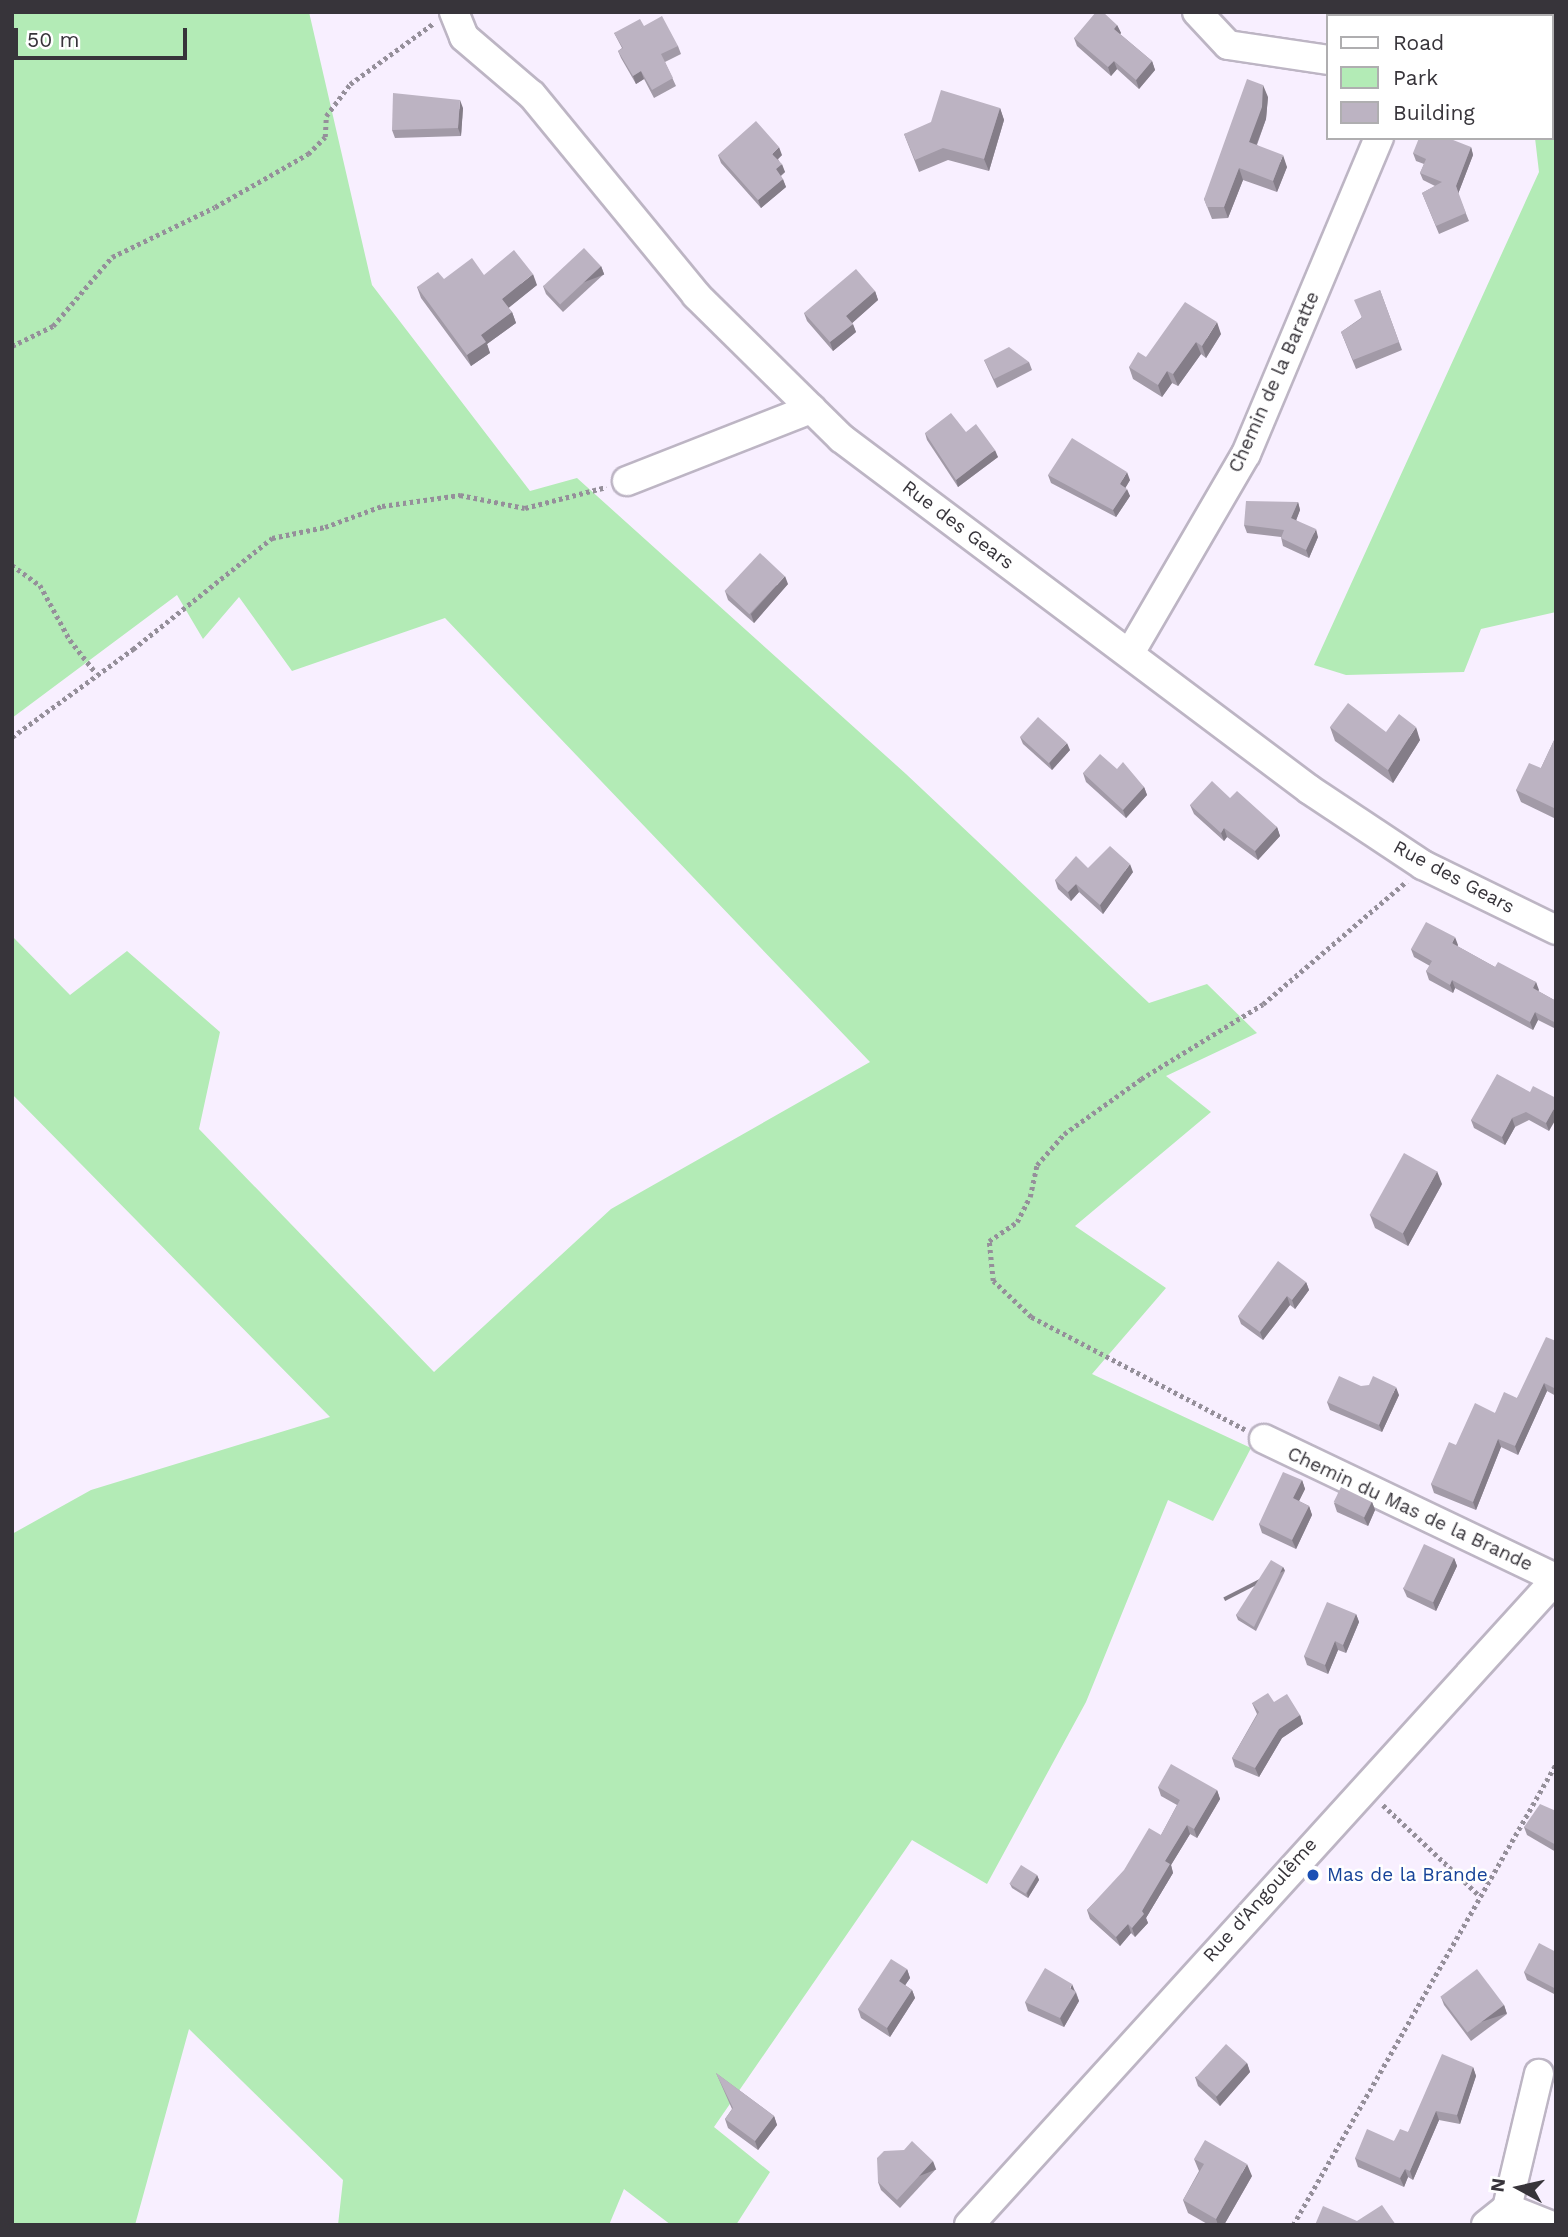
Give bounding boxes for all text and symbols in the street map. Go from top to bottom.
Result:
scale bar [18,14,191,58]
legend [1326,14,1554,140]
text: 50 m [27,27,79,52]
text: Road [1393,30,1444,55]
text: Park [1393,65,1438,90]
text: Building [1393,100,1475,125]
street label: Chemin de la Baratte [1224,288,1324,476]
street label: Rue des Gears [898,476,1018,574]
street label: Rue des Gears [1390,836,1518,918]
street label: Chemin du Mas de la Brande [1284,1442,1536,1576]
street label: Rue d'Angoulême [1198,1833,1322,1967]
place label: Mas de la Brande [1327,1864,1488,1886]
marker: Mas de la Brande [1305,1867,1321,1883]
north arrow [1484,2153,1554,2223]
text: N [1485,2176,1510,2194]

